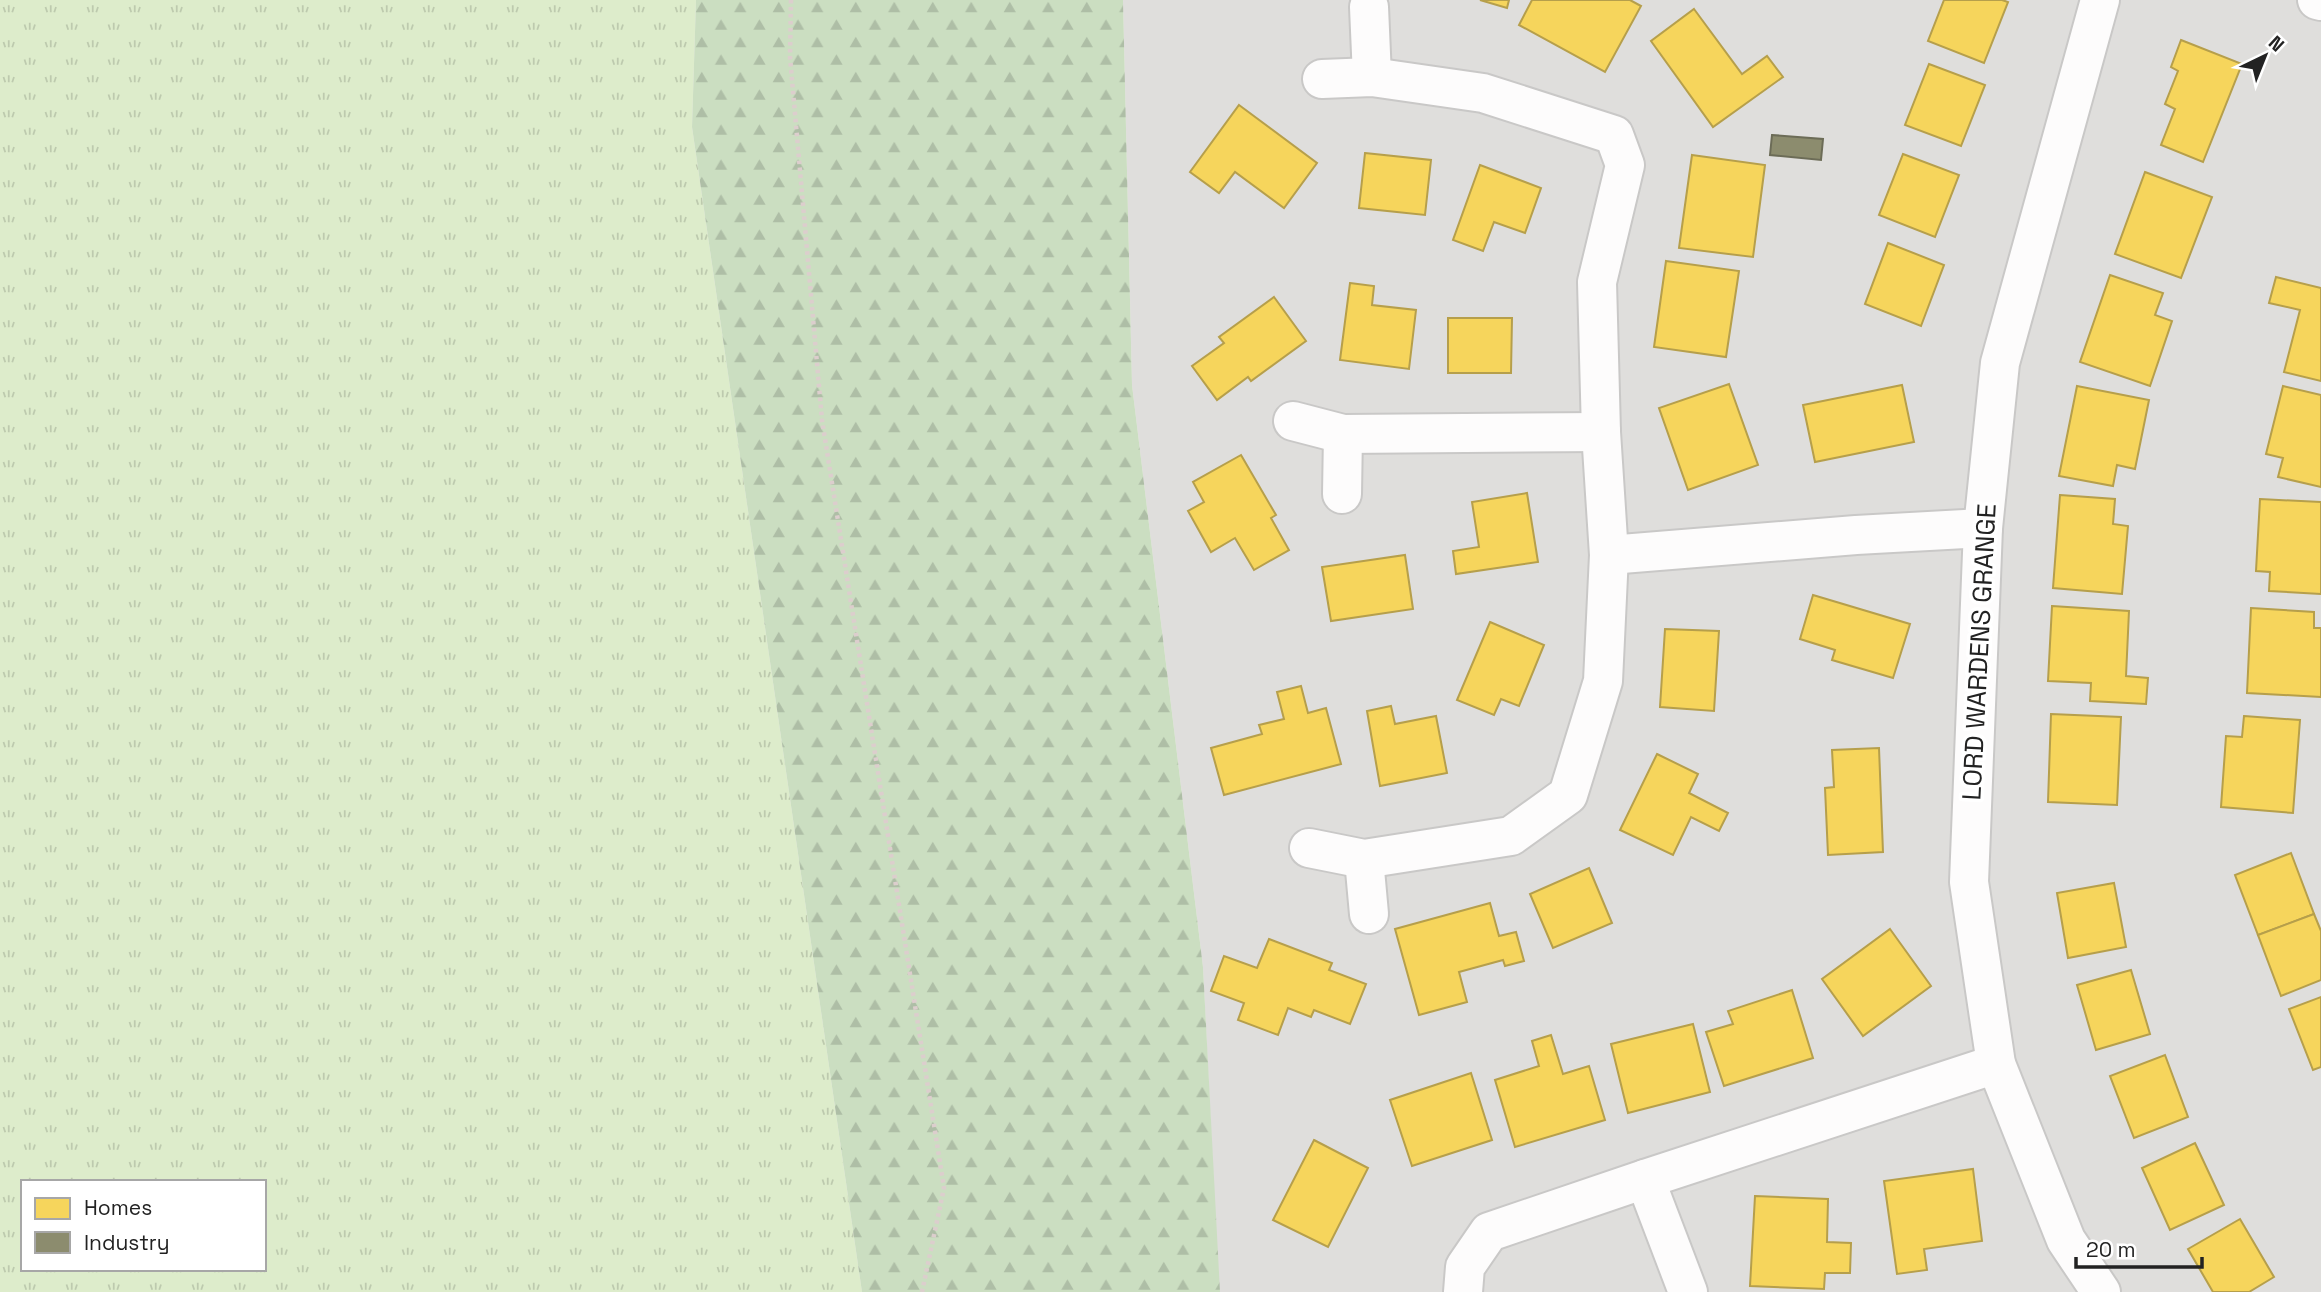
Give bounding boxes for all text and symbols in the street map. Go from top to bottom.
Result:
north arrow [2230,21,2300,91]
text: N [2263,30,2289,57]
street label: LORD WARDENS GRANGE [1954,503,2004,801]
legend [21,1180,266,1271]
text: Homes [84,1194,152,1221]
scale bar [2076,1226,2202,1270]
text: Industry [84,1229,170,1256]
text: 20 m [2086,1236,2136,1263]

